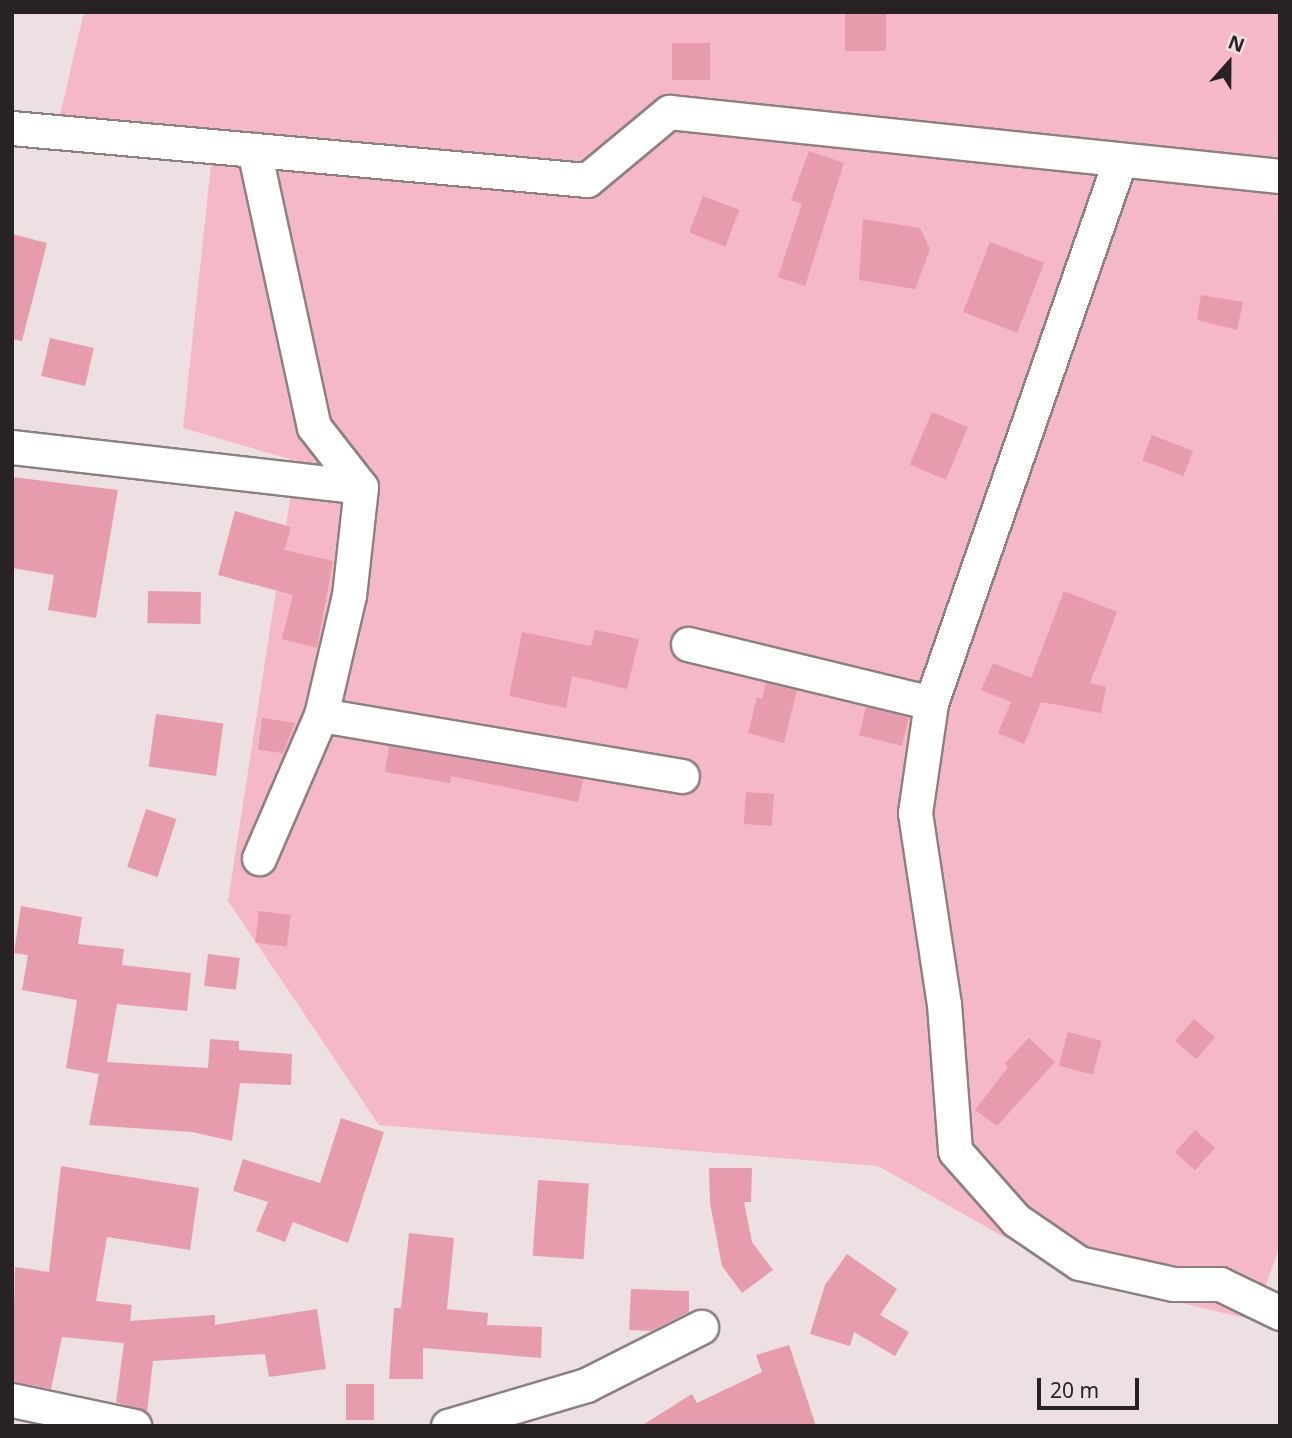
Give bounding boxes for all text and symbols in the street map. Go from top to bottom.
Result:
north arrow [1194,28,1264,98]
text: N [1225,28,1248,58]
scale bar [1040,1364,1142,1408]
text: 20 m [1050,1376,1099,1404]

